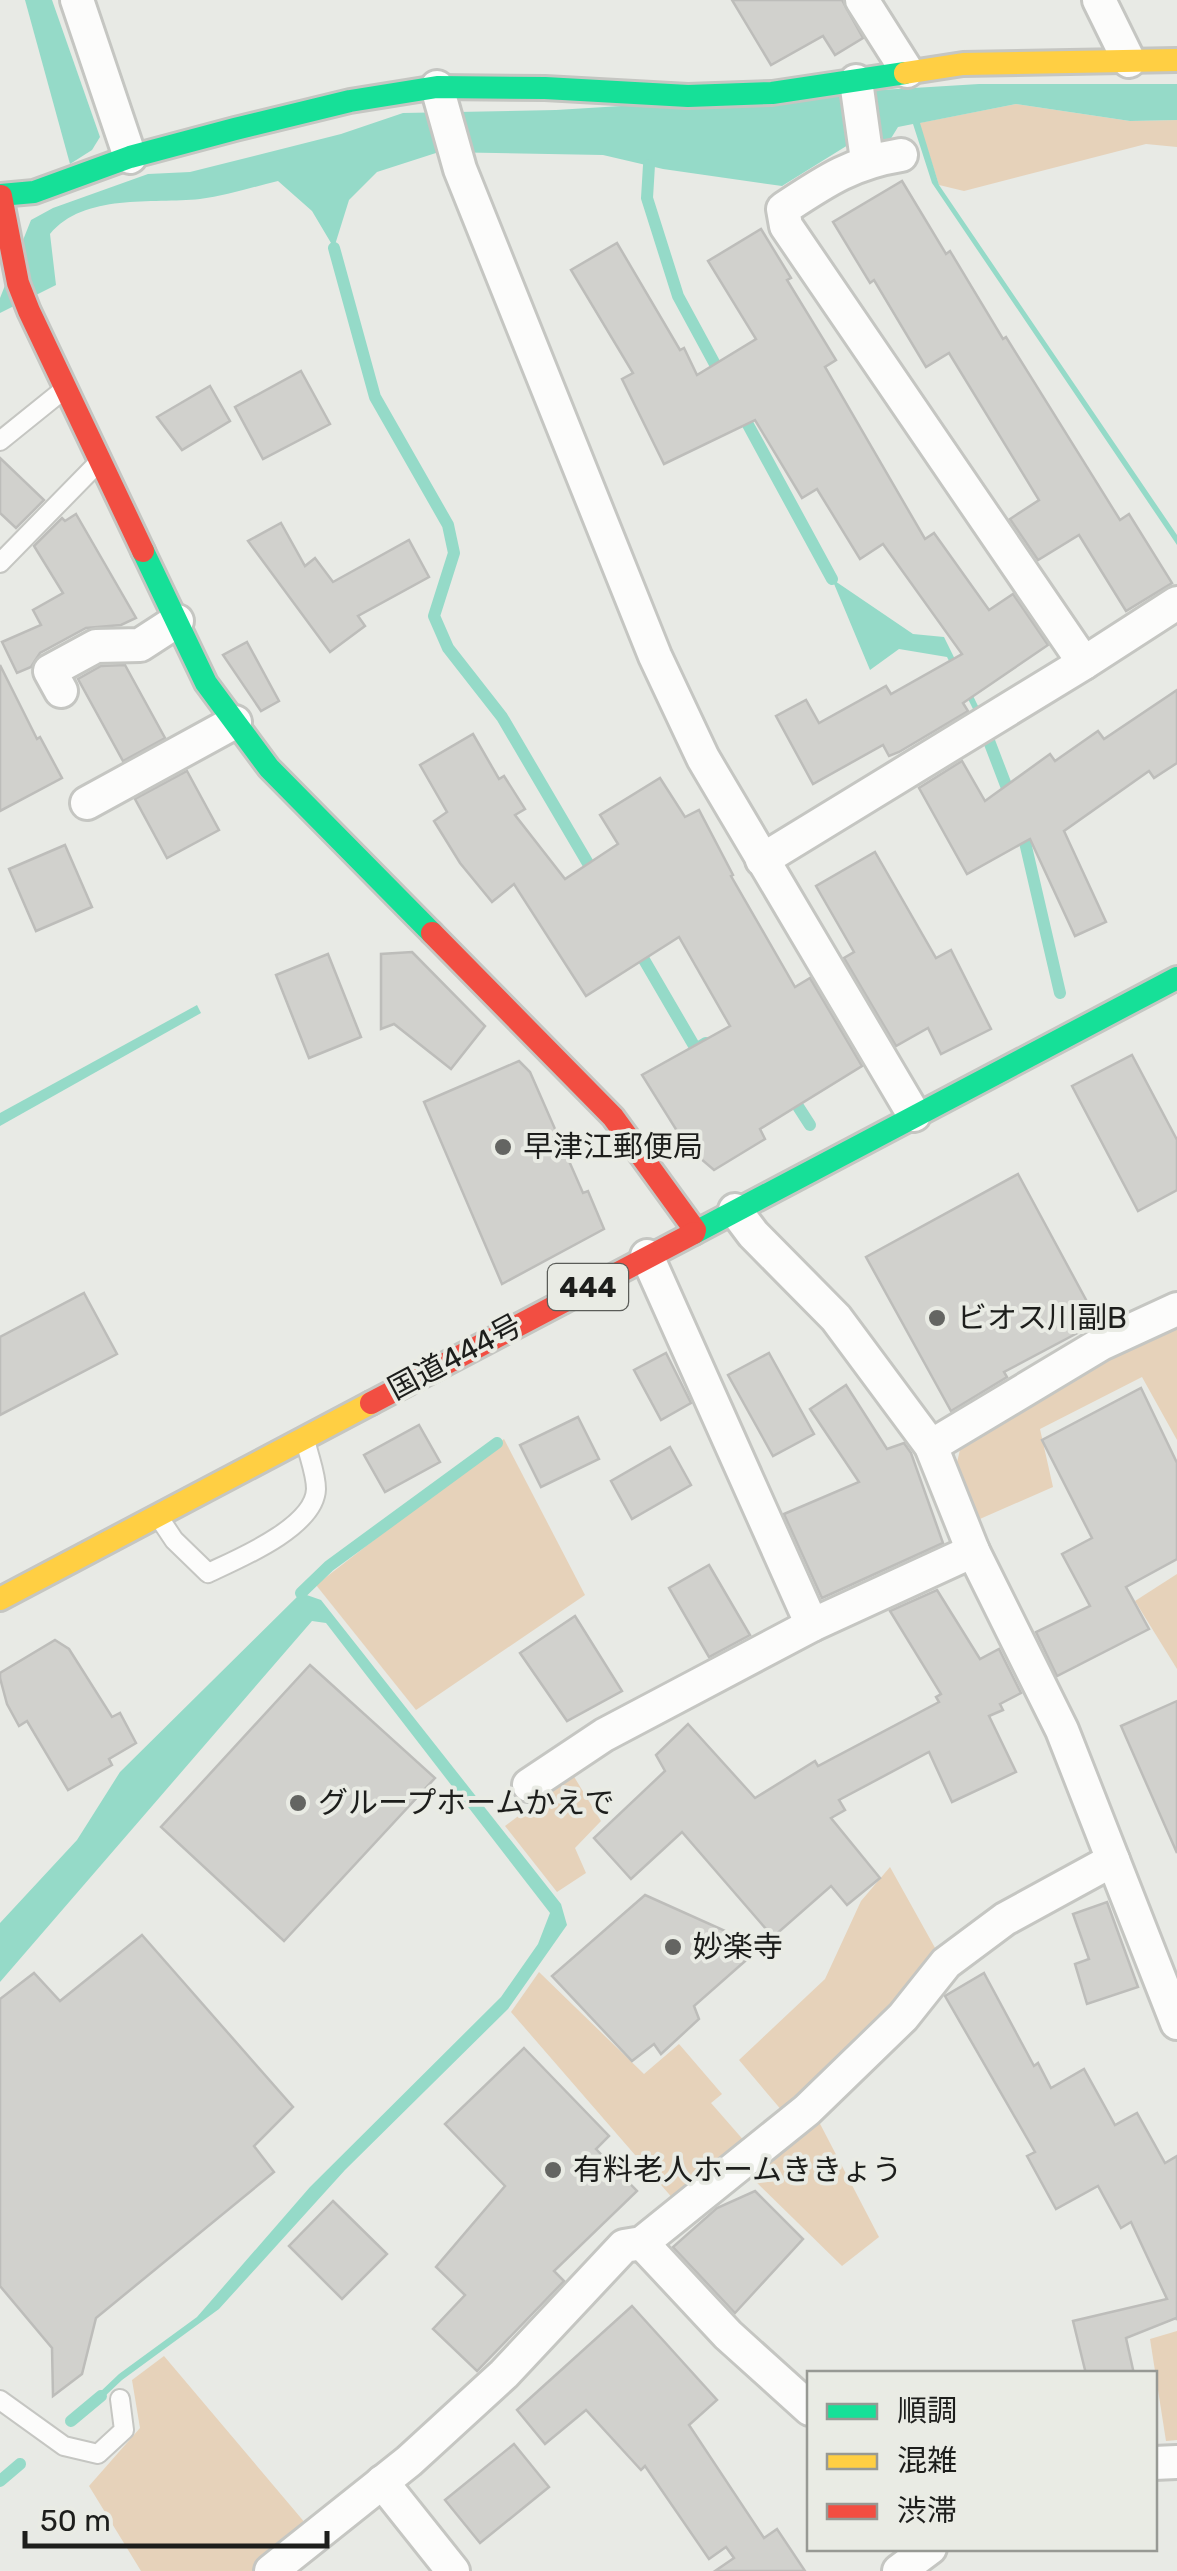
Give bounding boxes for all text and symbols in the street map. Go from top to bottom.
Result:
place label: 早津江郵便局 [523,1129,703,1165]
marker: 早津江郵便局 [492,1136,514,1158]
road number: 444 [548,1264,628,1310]
place label: ビオス川副B [957,1300,1127,1336]
street label: 国道444号 [382,1307,528,1407]
marker: ビオス川副B [926,1307,948,1329]
place label: グループホームかえで [318,1785,614,1821]
marker: グループホームかえで [287,1792,309,1814]
place label: 妙楽寺 [693,1929,783,1965]
marker: 妙楽寺 [662,1936,684,1958]
place label: 有料老人ホームききょう [573,2152,902,2188]
marker: 有料老人ホームききょう [542,2159,564,2181]
legend [807,2371,1157,2551]
text: 順調 [897,2393,957,2429]
text: 混雑 [897,2443,957,2479]
scale bar [25,2486,328,2548]
text: 渋滞 [897,2493,957,2529]
text: 50 m [40,2503,111,2539]

